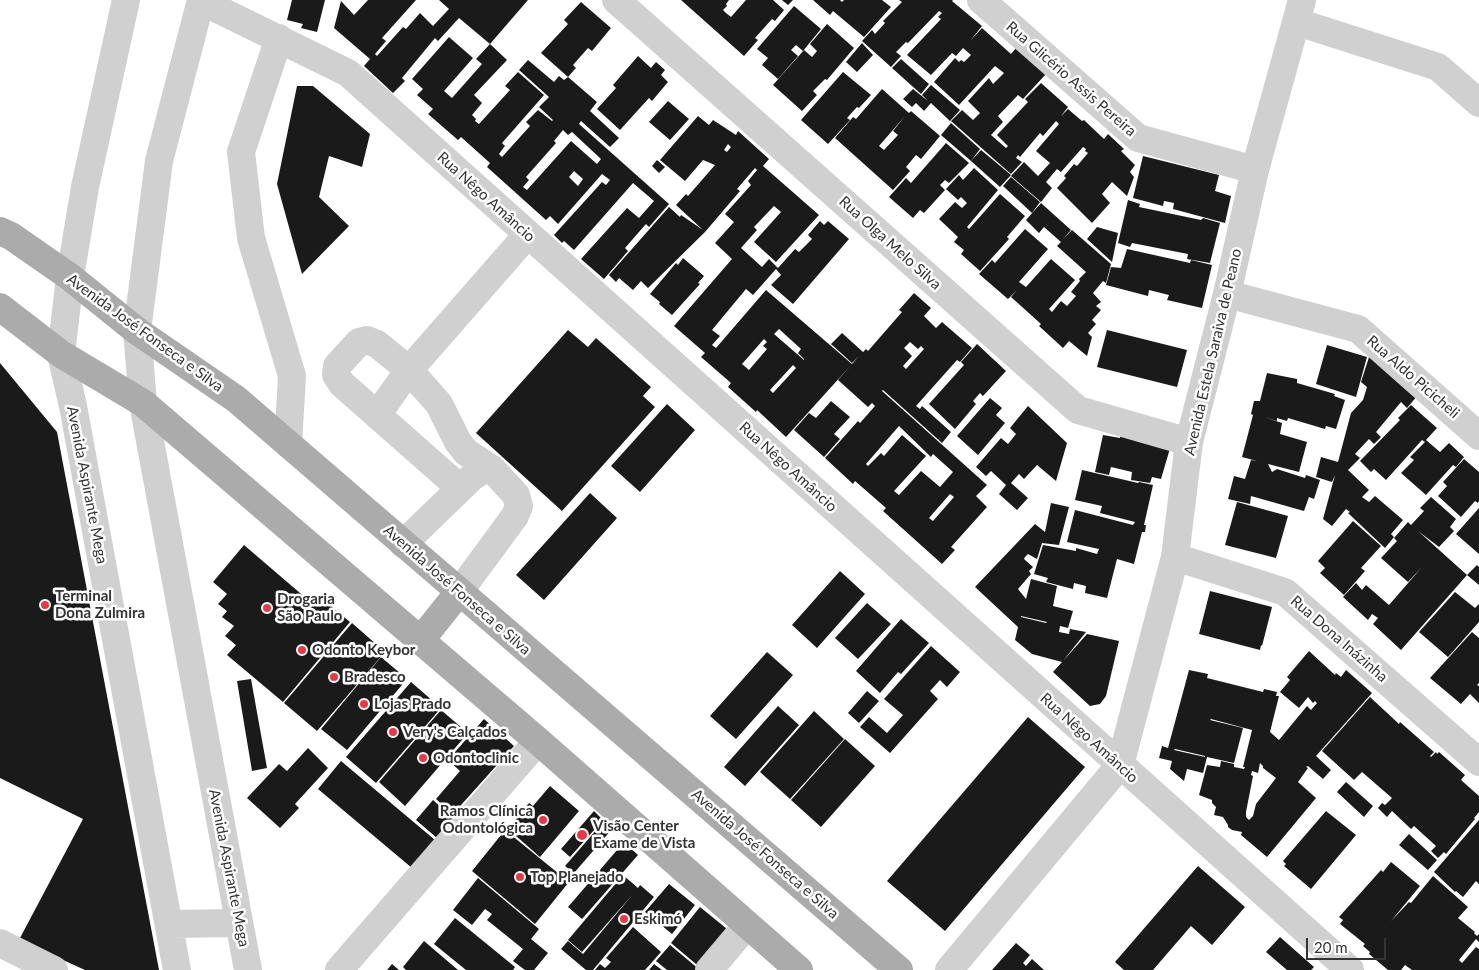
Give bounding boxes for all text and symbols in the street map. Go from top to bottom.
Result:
street label: Rua Glicério Assis Pereira [1002,18,1140,140]
street label: Rua Nêgo Amâncio [433,148,539,246]
street label: Rua Olga Melo Silva [835,192,945,294]
street label: Avenida Estela Saraiva de Peano [1180,247,1246,457]
street label: Avenida José Fonseca e Silva [63,270,227,396]
street label: Rua Aldo Picicheli [1363,332,1463,422]
street label: Avenida Aspirante Mega [63,405,111,565]
street label: Rua Nêgo Amâncio [735,418,841,516]
street label: Avenida José Fonseca e Silva [380,521,534,659]
place label: Terminal Dona Zulmira [55,587,145,622]
place label: Drogaria São Paulo [277,590,342,625]
street label: Rua Dona Inázinha [1287,592,1391,686]
marker: Terminal Dona Zulmira [39,599,51,611]
marker: Drogaria São Paulo [261,602,273,614]
place label: Odonto Keybor [312,641,415,659]
marker: Odonto Keybor [296,644,308,656]
place label: Bradesco [344,668,406,686]
marker: Bradesco [328,671,340,683]
street label: Rua Nêgo Amâncio [1036,689,1142,787]
place label: Lojas Prado [374,695,451,713]
marker: Lojas Prado [358,698,370,710]
place label: Very's Calçados [403,723,507,741]
marker: Very's Calçados [387,726,399,738]
place label: Odontoclinic [433,749,519,767]
marker: Odontoclinic [417,752,429,764]
street label: Avenida José Fonseca e Silva [688,785,842,923]
street label: Avenida Aspirante Mega [205,788,253,948]
place label: Ramos Clínica Odontológica [440,802,533,837]
marker: Ramos Clínica Odontológica [537,814,549,826]
place label: Visão Center Exame de Vista [593,817,695,852]
marker: Visão Center Exame de Vista [575,828,589,842]
place label: Top Planejado [530,868,624,886]
marker: Top Planejado [514,871,526,883]
place label: Eskimó [634,910,682,928]
marker: Eskimó [618,913,630,925]
scale bar [1309,928,1389,960]
text: 20 m [1314,938,1348,956]

